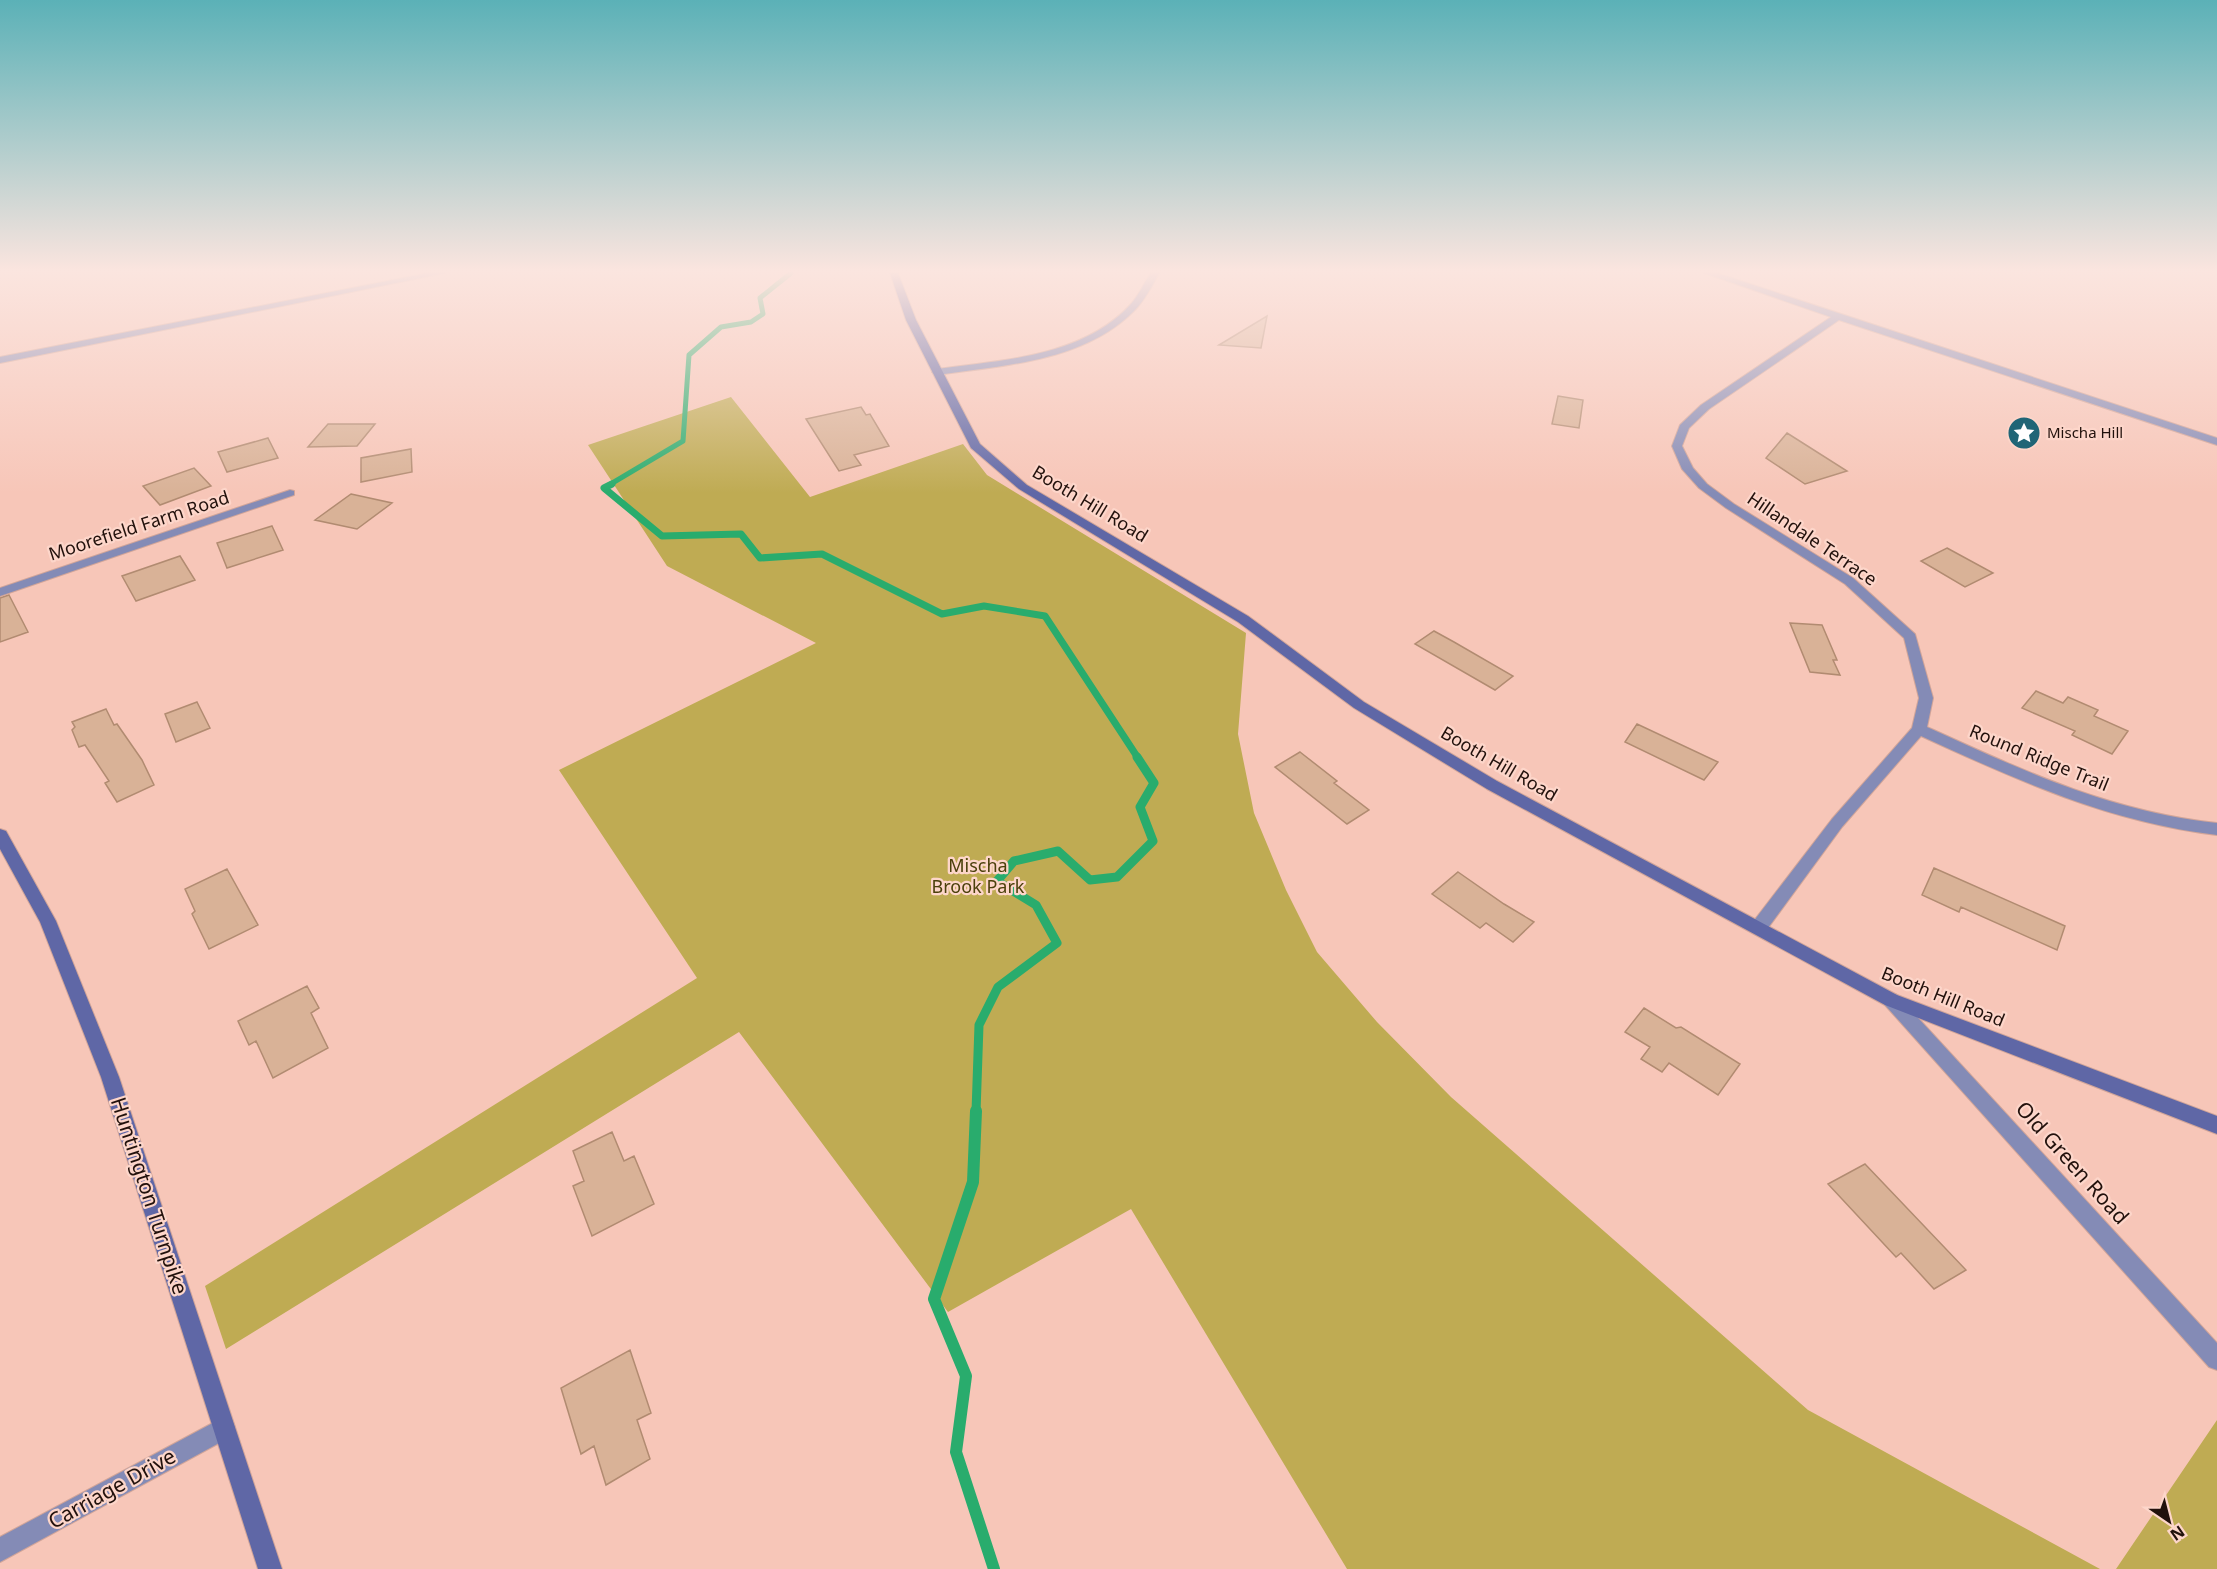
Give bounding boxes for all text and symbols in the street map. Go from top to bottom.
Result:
place icon: Mischa Hill [2006,415,2042,451]
place label: Mischa Hill [2047,422,2123,442]
street label: Booth Hill Road [1028,459,1153,547]
street label: Moorefield Farm Road [45,485,232,566]
street label: Hillandale Terrace [1743,486,1882,590]
street label: Round Ridge Trail [1966,718,2113,796]
street label: Booth Hill Road [1437,720,1562,806]
park label: Mischa Brook Park [932,853,1025,898]
street label: Booth Hill Road [1878,960,2009,1032]
street label: Huntington Turnpike [105,1094,195,1298]
street label: Old Green Road [2010,1095,2135,1230]
street label: Carriage Drive [43,1442,180,1535]
north arrow [2139,1491,2199,1551]
text: N [2166,1521,2189,1546]

